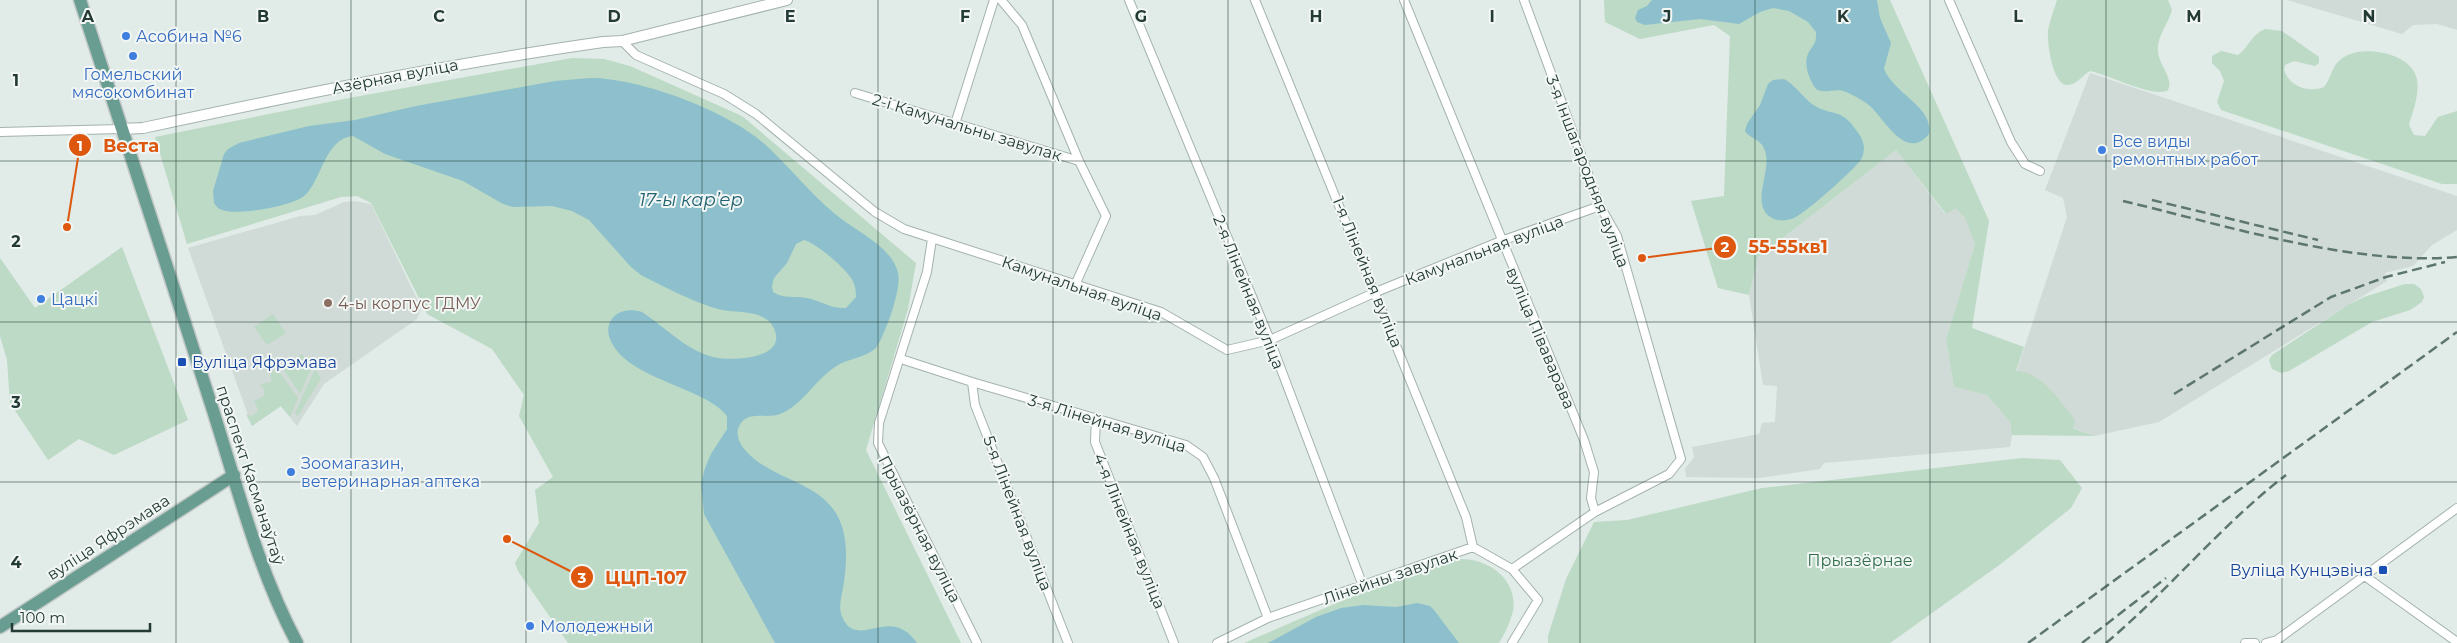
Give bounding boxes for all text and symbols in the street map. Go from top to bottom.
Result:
text: A [81,7,95,26]
text: B [257,7,269,26]
text: C [433,7,445,26]
text: D [607,7,621,26]
text: E [785,7,795,26]
text: F [960,7,970,26]
text: G [1135,7,1147,26]
text: H [1310,7,1322,26]
text: I [1489,7,1495,26]
text: J [1662,7,1671,26]
text: K [1837,7,1850,26]
text: L [2013,7,2023,26]
text: M [2186,7,2202,26]
text: N [2363,7,2375,26]
place label: Асобина №6 [136,27,242,46]
marker: Асобина №6 [120,30,132,42]
marker: Гомельский мясокомбинат [127,50,139,62]
street label: Азёрная вуліца [330,55,460,98]
place label: Гомельский мясокомбинат [72,65,195,102]
text: 1 [13,71,19,90]
street label: 3-я Іншагародняя вуліца [1542,72,1633,270]
street label: 2-і Камунальны завулак [870,90,1065,166]
callout: Веста [68,129,169,162]
place label: Все виды ремонтных работ [2112,132,2259,169]
text: Веста [103,135,159,157]
text: 1 [77,136,83,155]
marker: Все виды ремонтных работ [2096,144,2108,156]
water label: 17-ы кар’ер [639,189,743,211]
street label: 1-я Лінейная вуліца [1329,194,1407,350]
street label: Камунальная вуліца [1402,211,1566,289]
street label: 2-я Лінейная вуліца [1209,212,1288,372]
callout: 55-55кв1 [1713,231,1837,264]
text: 2 [11,232,21,251]
text: 55-55кв1 [1748,236,1828,258]
text: 2 [1721,237,1730,256]
street label: Камунальная вуліца [999,252,1164,325]
street label: вуліца Піваварава [1502,264,1579,412]
place label: Цацкі [51,290,98,309]
marker: Цацкі [35,293,47,305]
place label: 4-ы корпус ГДМУ [338,294,481,313]
marker: 4-ы корпус ГДМУ [322,297,334,309]
place label: Вуліца Яфрэмава [192,353,337,372]
marker: Вуліца Яфрэмава [176,356,188,368]
street label: праспект Касманаўтаў [212,383,289,567]
street label: 3-я Лінейная вуліца [1025,390,1188,457]
text: 3 [10,393,21,412]
street label: 5-я Лінейная вуліца [979,433,1056,593]
street label: 4-я Лінейная вуліца [1090,451,1169,612]
street label: Прыазёрная вуліца [874,453,965,606]
place label: Зоомагазин, ветеринарная аптека [301,454,480,491]
marker: Зоомагазин, ветеринарная аптека [285,466,297,478]
street label: вуліца Яфрэмава [43,491,173,584]
street label: Лінейны завулак [1320,544,1461,608]
park label: Прыазёрнае [1807,551,1913,570]
text: 4 [10,553,22,572]
callout: ЦЦП-107 [570,561,696,594]
place label: Вуліца Кунцэвіча [2230,561,2373,580]
marker: Вуліца Кунцэвіча [2377,564,2389,576]
text: ЦЦП-107 [605,567,687,589]
text: 3 [577,568,587,587]
scale bar [12,600,150,632]
text: 100 m [20,608,65,627]
place label: Молодежный [540,617,653,636]
marker: Молодежный [524,620,536,632]

